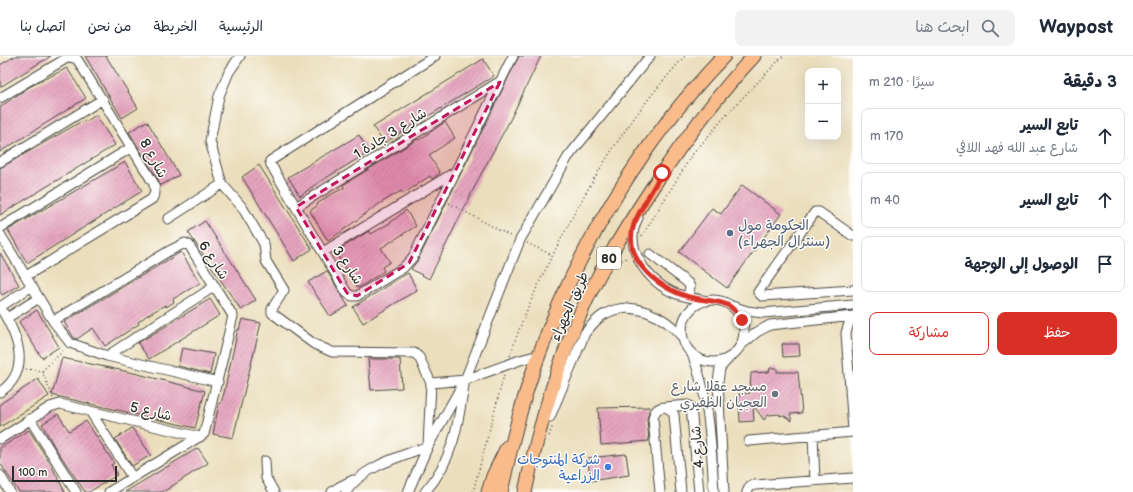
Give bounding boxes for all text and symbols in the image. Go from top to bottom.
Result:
search box [735,10,1015,46]
text: Waypost [1039,16,1113,39]
icon: search [979,17,1001,39]
text: اتصل بنا [20,18,66,35]
text: من نحن [88,18,131,35]
text: الخريطة [153,18,197,35]
text: الرئيسية [219,18,263,35]
text: ابحث هنا [915,18,969,37]
map controls [805,68,841,140]
button: + [805,68,841,104]
text: 3 دقيقة [1063,72,1117,92]
text: سيرًا · 210 m [869,74,935,90]
street label: شارع 3 جادة 1 [351,104,430,163]
button: − [805,104,841,140]
text: تابع السير [1020,116,1078,135]
icon: ahead [1094,125,1116,147]
text: 170 m [870,128,903,144]
street label: شارع 8 [135,136,171,181]
text: شارع عبد الله فهد اللافي [956,140,1078,156]
route start [653,164,671,182]
icon: ahead [1094,189,1116,211]
text: تابع السير [1020,191,1078,210]
text: 40 m [870,192,900,208]
place label: الحكومة مول (سنترال الجهراء) [738,217,830,250]
marker: الحكومة مول (سنترال الجهراء) [725,228,735,238]
street label: شارع 6 [194,238,232,283]
street label: شارع 3 [328,243,367,288]
road number: 80 [597,247,621,269]
icon: arrive [1094,253,1116,275]
text: الوصول إلى الوجهة [964,255,1078,274]
street label: طريق الجهراء [547,269,592,344]
route end [733,311,751,329]
button: مشاركة [869,312,989,355]
button: حفظ [997,312,1117,355]
place label: مسجد عقلا شارع العجيان الظفيري [671,378,767,413]
marker: مسجد عقلا شارع العجيان الظفيري [770,389,780,399]
street label: شارع 5 [128,398,173,425]
street label: شارع 4 [687,425,709,469]
place label: شركة المنتوجات الزراعية [517,451,600,484]
marker: شركة المنتوجات الزراعية [603,462,613,472]
scale bar [12,464,117,483]
text: 100 m [18,466,47,479]

